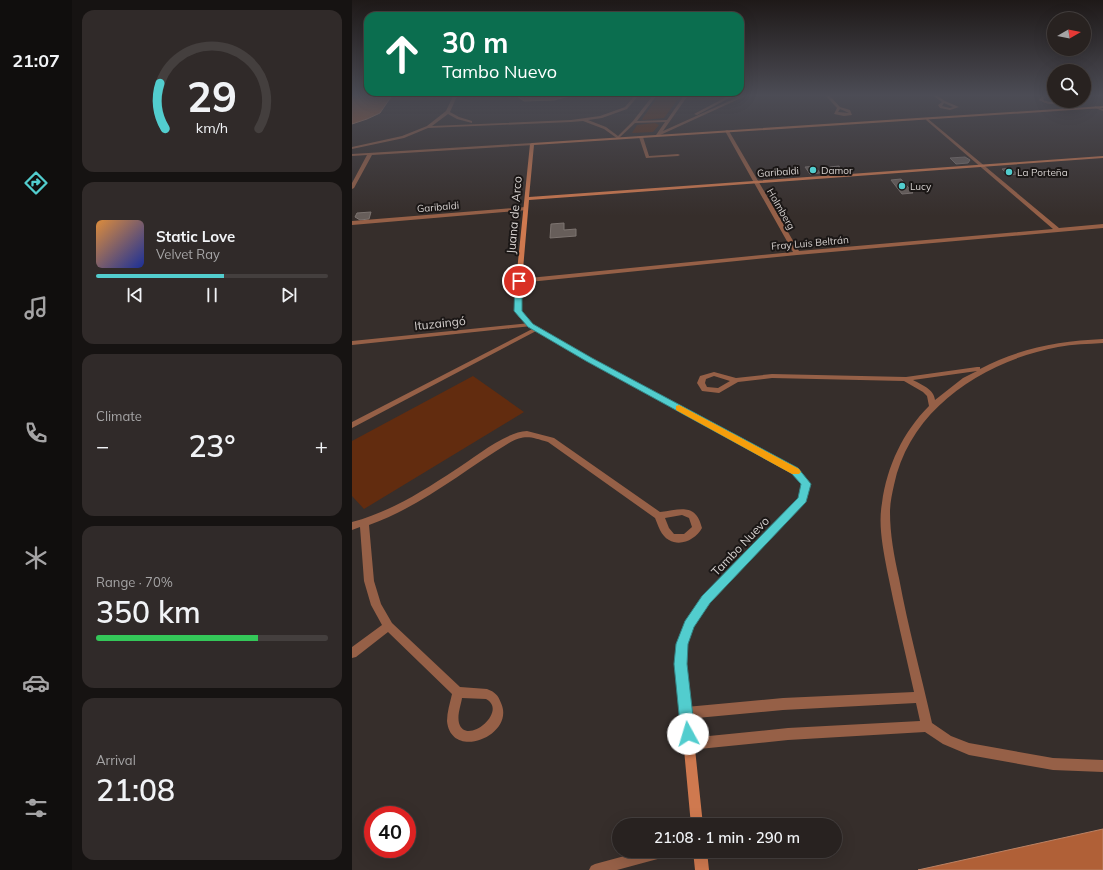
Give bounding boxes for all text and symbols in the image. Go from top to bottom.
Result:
north arrow [1047,12,1091,56]
map controls [1047,12,1091,108]
text: 30 m [442,25,508,60]
icon: ahead [376,28,428,80]
text: 21:07 [12,49,60,72]
text: Tambo Nuevo [442,60,557,83]
button: search [1047,64,1091,108]
text: 29 [187,70,237,122]
text: km/h [196,119,228,137]
street label: Garibaldi [757,164,799,180]
place label: Damor [821,164,853,177]
marker: Damor [808,165,818,175]
place label: La Porteña [1017,166,1068,179]
marker: La Porteña [1004,167,1014,177]
icon: directions [22,169,50,197]
street label: Juana de Arco [503,175,525,255]
place label: Lucy [910,180,932,193]
marker: Lucy [897,181,907,191]
street label: Holmberg [764,186,798,232]
street label: Garibaldi [416,199,460,215]
text: Static Love [156,227,235,246]
street label: Fray Luis Beltrán [771,233,849,253]
text: Velvet Ray [156,246,220,262]
pin [502,264,536,298]
icon: arrive [508,270,530,292]
icon: previous [124,284,146,306]
icon: pause [201,284,223,306]
icon: next [278,284,300,306]
icon: music [22,294,50,322]
street label: Ituzaingó [414,313,467,333]
text: Climate [96,408,142,424]
icon: phone [22,419,50,447]
text: 23° [188,427,236,465]
text: − [96,432,109,460]
text: + [315,432,328,460]
street label: Tambo Nuevo [708,513,772,579]
icon: climate [22,544,50,572]
text: Range · 70% [96,574,173,590]
text: 350 km [96,593,201,631]
icon: car [22,669,50,697]
position arrow [667,713,709,755]
text: Arrival [96,752,136,768]
text: 21:08 [96,771,175,809]
icon: filters [22,794,50,822]
speed limit sign: 40 [364,806,416,858]
text: 21:08 · 1 min · 290 m [654,828,800,847]

